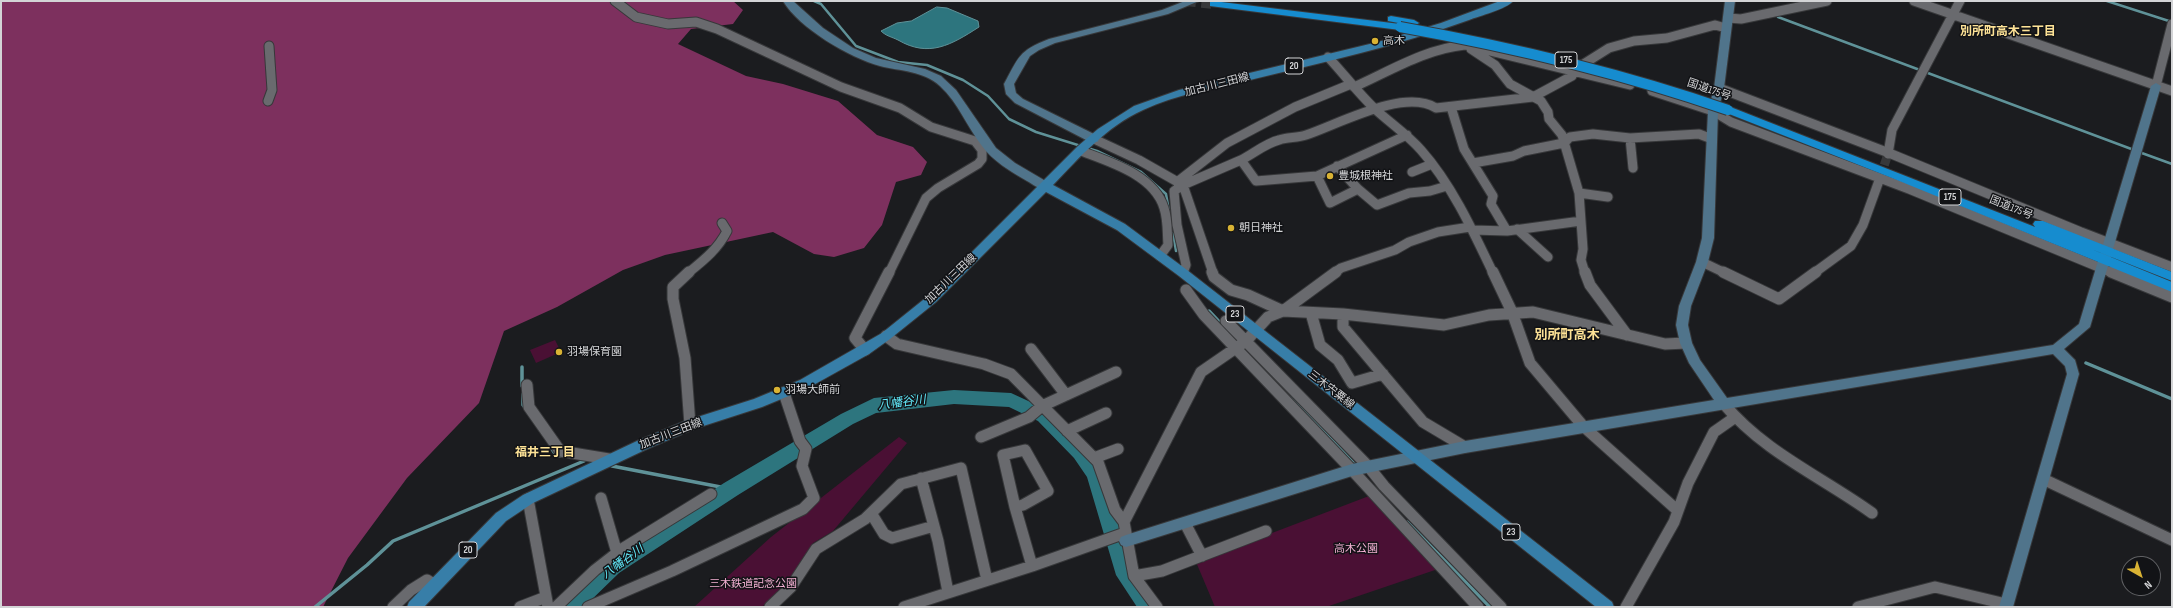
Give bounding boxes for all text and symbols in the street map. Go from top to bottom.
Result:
district label: 別所町高木三丁目 [1960,25,2056,39]
place label: 高木 [1383,34,1405,48]
marker: 高木 [1370,36,1380,46]
road number: 175 [1555,52,1577,68]
road number: 20 [1285,58,1303,74]
street label: 加古川三田線 [1183,71,1251,99]
street label: 国道175号 [1685,76,1733,104]
place label: 豊城根神社 [1338,169,1393,183]
marker: 豊城根神社 [1325,171,1335,181]
road number: 175 [1939,189,1961,205]
street label: 国道175号 [1987,193,2035,223]
place label: 朝日神社 [1239,221,1283,235]
marker: 朝日神社 [1226,223,1236,233]
street label: 加古川三田線 [923,251,979,307]
road number: 23 [1226,306,1244,322]
district label: 別所町高木 [1535,328,1599,344]
place label: 羽場保育園 [567,345,622,359]
marker: 羽場保育園 [554,347,564,357]
street label: 三木宍粟線 [1305,368,1357,412]
place label: 羽場大師前 [785,383,840,397]
marker: 羽場大師前 [772,385,782,395]
water label: 八幡谷川 [877,393,927,413]
street label: 加古川三田線 [638,416,704,452]
district label: 福井三丁目 [515,446,575,460]
road number: 23 [1502,524,1520,540]
road number: 20 [459,542,477,558]
water label: 八幡谷川 [599,542,647,582]
park label: 高木公園 [1334,542,1378,556]
north arrow [2121,556,2161,596]
park label: 三木鉄道記念公園 [709,577,797,591]
text: N [2142,578,2155,592]

